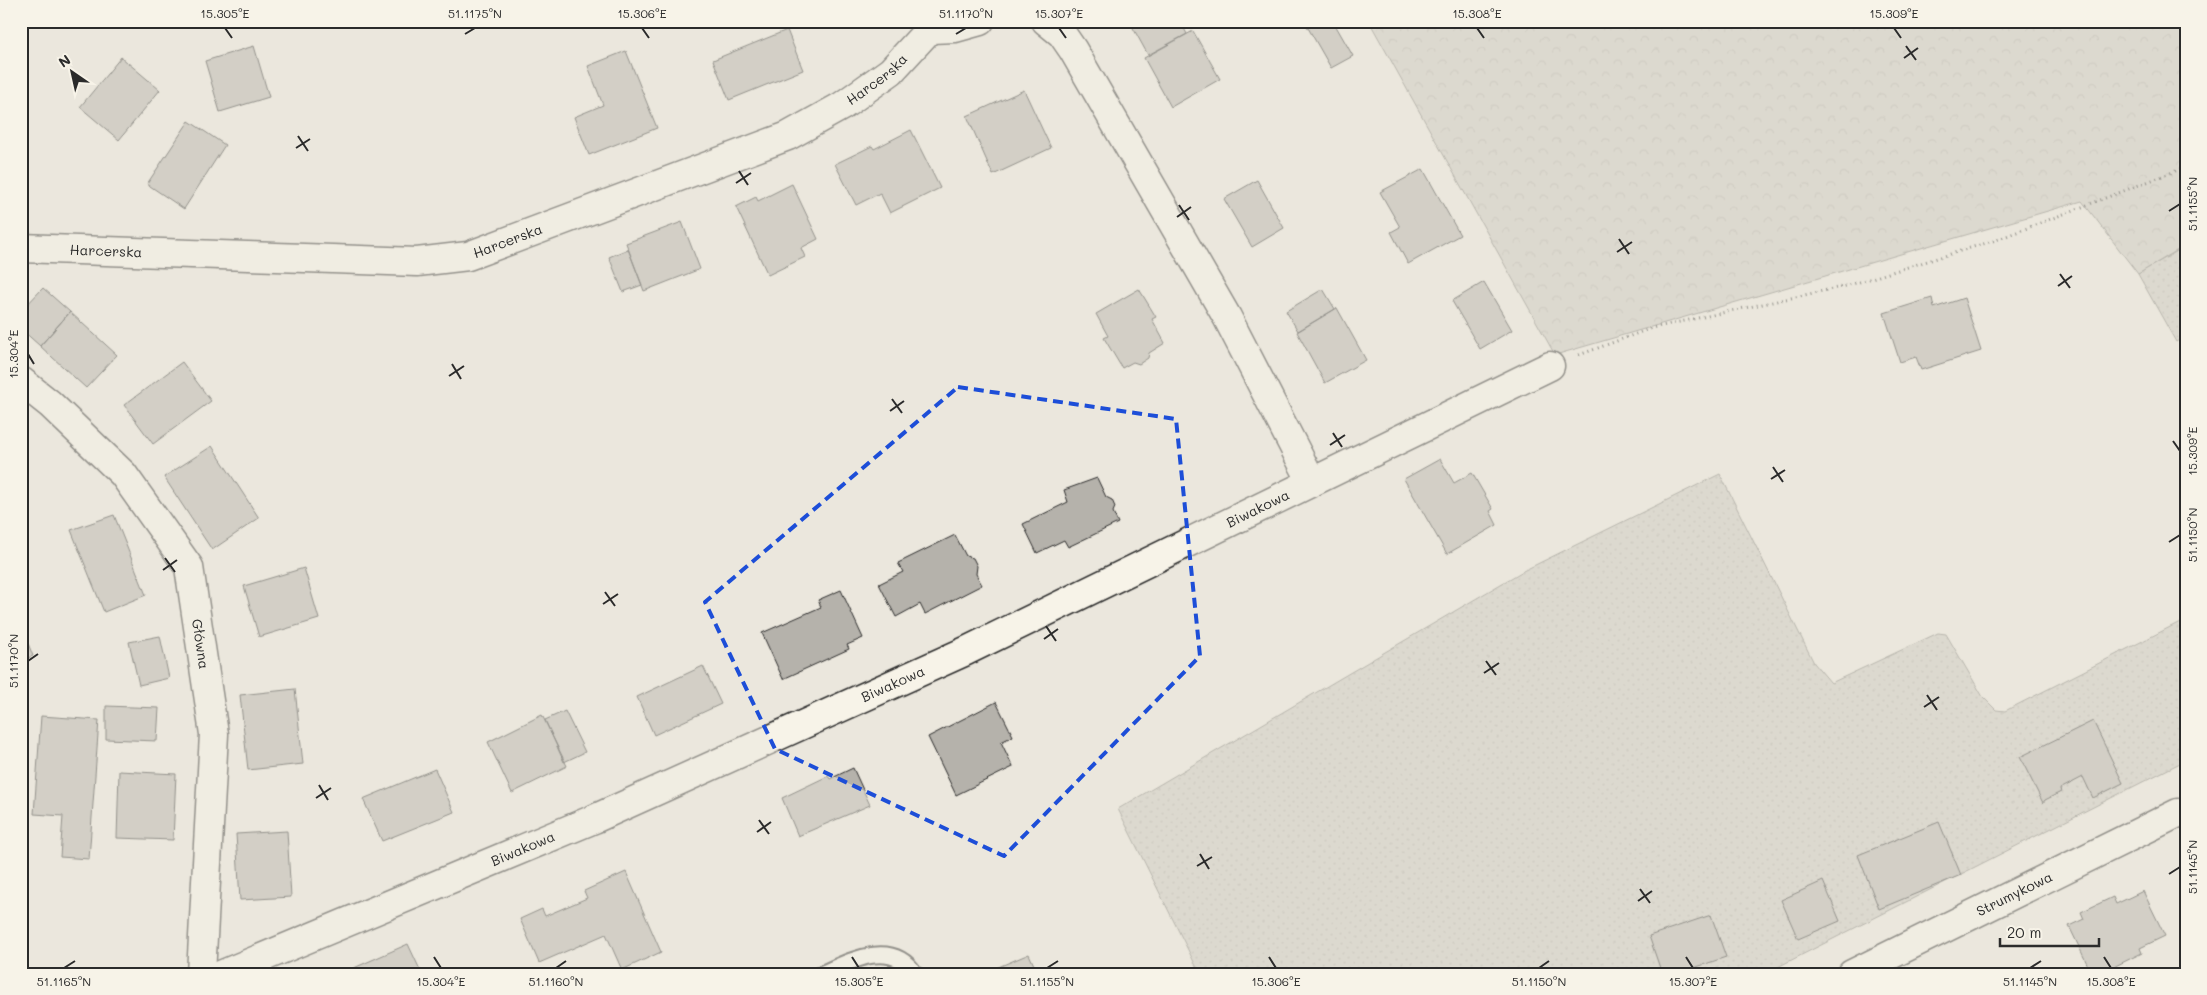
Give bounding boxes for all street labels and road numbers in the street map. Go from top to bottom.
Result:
street label: Harcerska [842,50,911,109]
street label: Harcerska [470,219,545,262]
street label: Harcerska [69,240,143,261]
street label: Biwakowa [1223,485,1292,532]
street label: Główna [188,618,214,670]
street label: Biwakowa [858,661,928,706]
street label: Biwakowa [488,826,558,870]
street label: Strumykowa [1973,867,2055,920]

